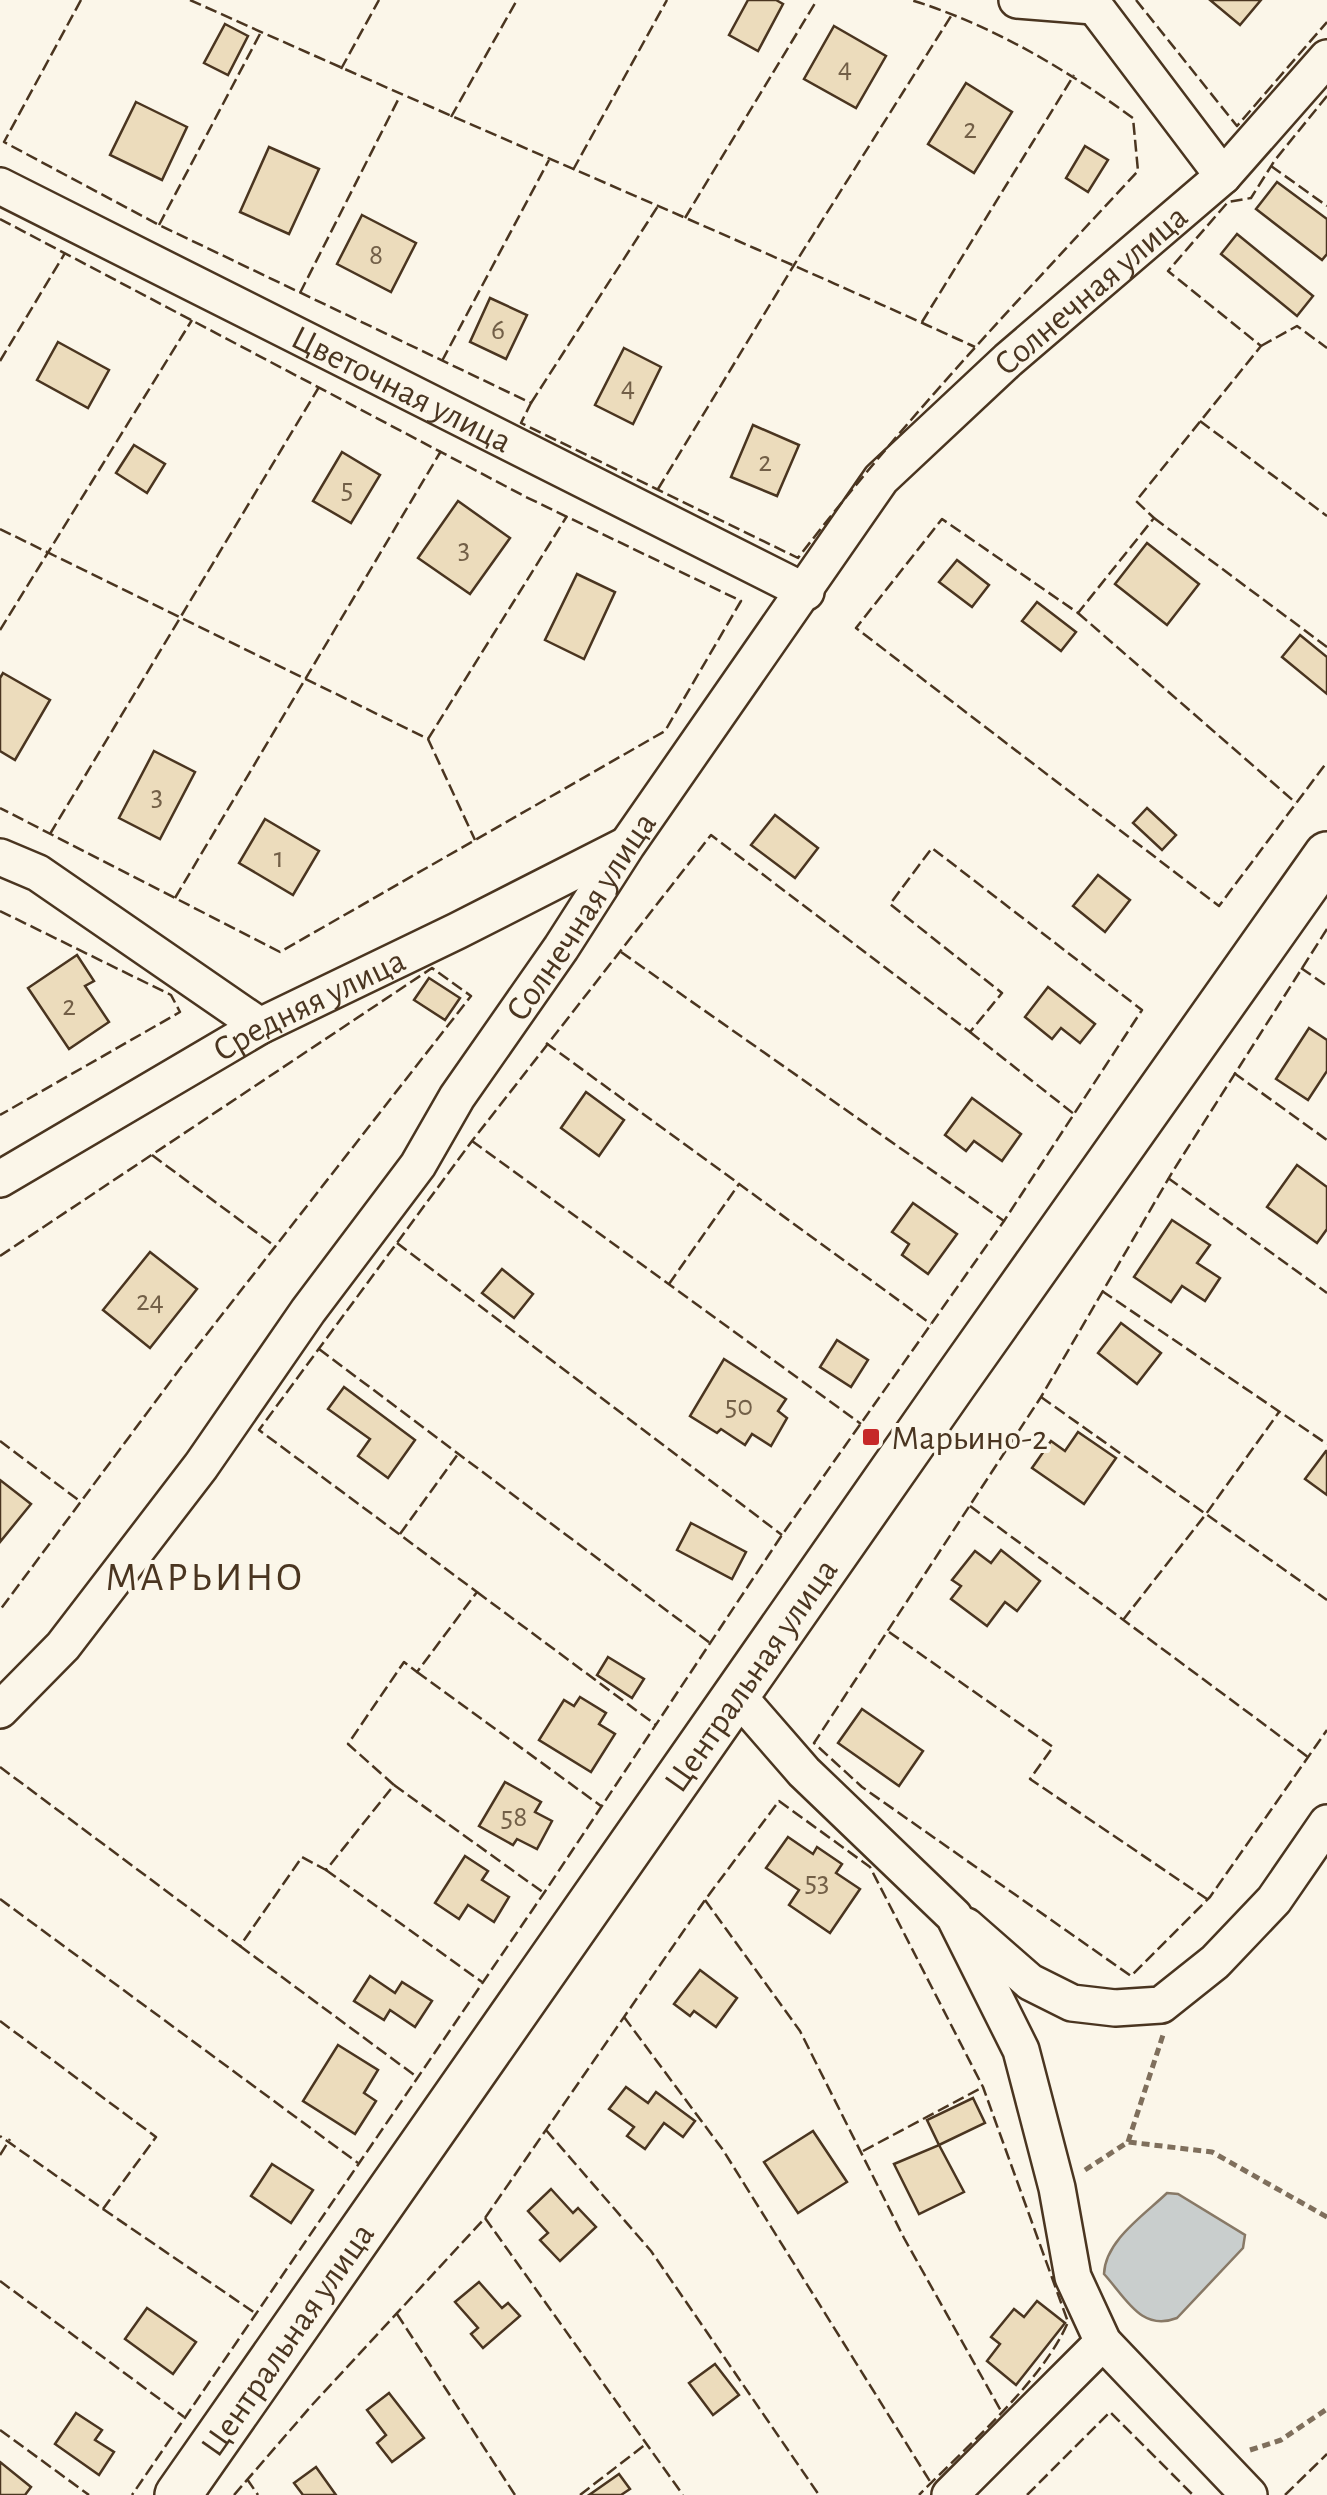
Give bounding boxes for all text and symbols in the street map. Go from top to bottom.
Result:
house number: 4 [838,53,852,83]
house number: 2 [963,114,977,144]
street label: Солнечная улица [988,199,1195,383]
house number: 8 [369,240,383,270]
house number: 6 [491,315,505,345]
street label: Цветочная улица [286,320,517,460]
house number: 4 [621,372,635,402]
house number: 2 [758,447,772,477]
house number: 5 [341,474,353,504]
house number: 3 [458,534,470,564]
house number: 3 [151,781,163,811]
street label: Солнечная улица [500,806,663,1028]
house number: 1 [274,843,284,873]
street label: Средняя улица [207,943,411,1069]
house number: 2 [62,991,76,1021]
house number: 24 [136,1286,164,1316]
house number: 50 [725,1391,753,1421]
place label: Марьино-2 [891,1421,1048,1456]
marker: Марьино-2 [860,1426,882,1448]
street label: Центральная улица [658,1553,845,1799]
district label: МАРЬИНО [105,1558,305,1598]
house number: 58 [501,1802,527,1832]
house number: 53 [805,1867,829,1897]
street label: Центральная улица [195,2217,381,2463]

